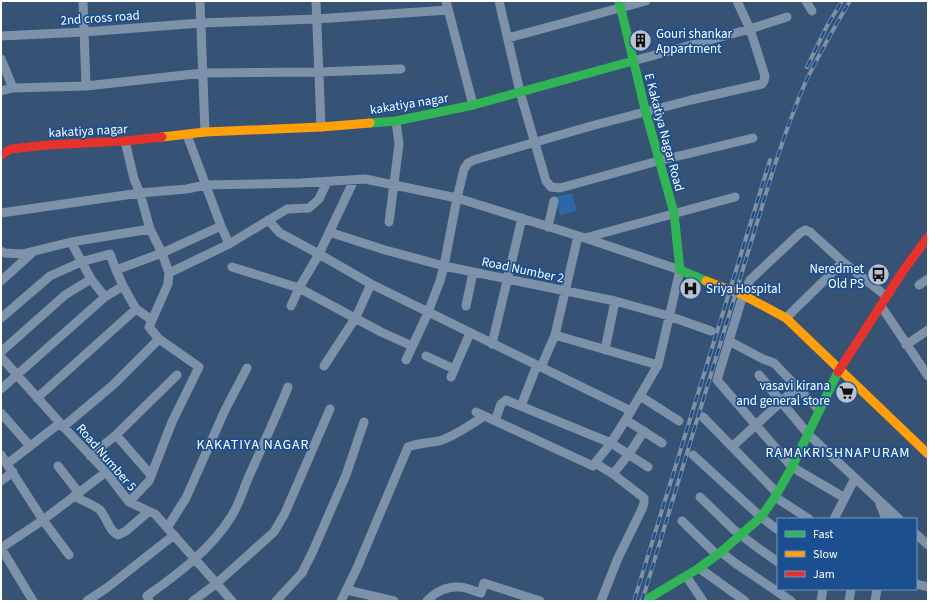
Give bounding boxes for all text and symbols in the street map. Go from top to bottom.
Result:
street label: 2nd cross road [60,6,140,30]
place label: Gouri shankar Appartment [656,25,732,58]
building icon: Gouri shankar Appartment [628,27,654,53]
street label: E Kakatiya Nagar Road [640,71,688,193]
street label: kakatiya nagar [369,89,450,119]
street label: kakatiya nagar [48,120,129,142]
street label: Road Number 2 [480,252,566,288]
place label: Neredmet Old PS [810,260,865,293]
bus stop icon: Neredmet Old PS [866,262,892,288]
hospital icon: Sriya Hospital [677,275,703,301]
place label: Sriya Hospital [706,280,781,298]
place label: vasavi kirana and general store [736,377,830,410]
supermarket icon: vasavi kirana and general store [833,379,859,405]
street label: Road Number 5 [72,420,141,495]
district label: KAKATIYA NAGAR [196,435,310,455]
district label: RAMAKRISHNAPURAM [766,443,910,463]
legend [777,518,917,590]
text: Fast [813,526,833,543]
text: Slow [813,546,838,563]
text: Jam [813,566,835,583]

